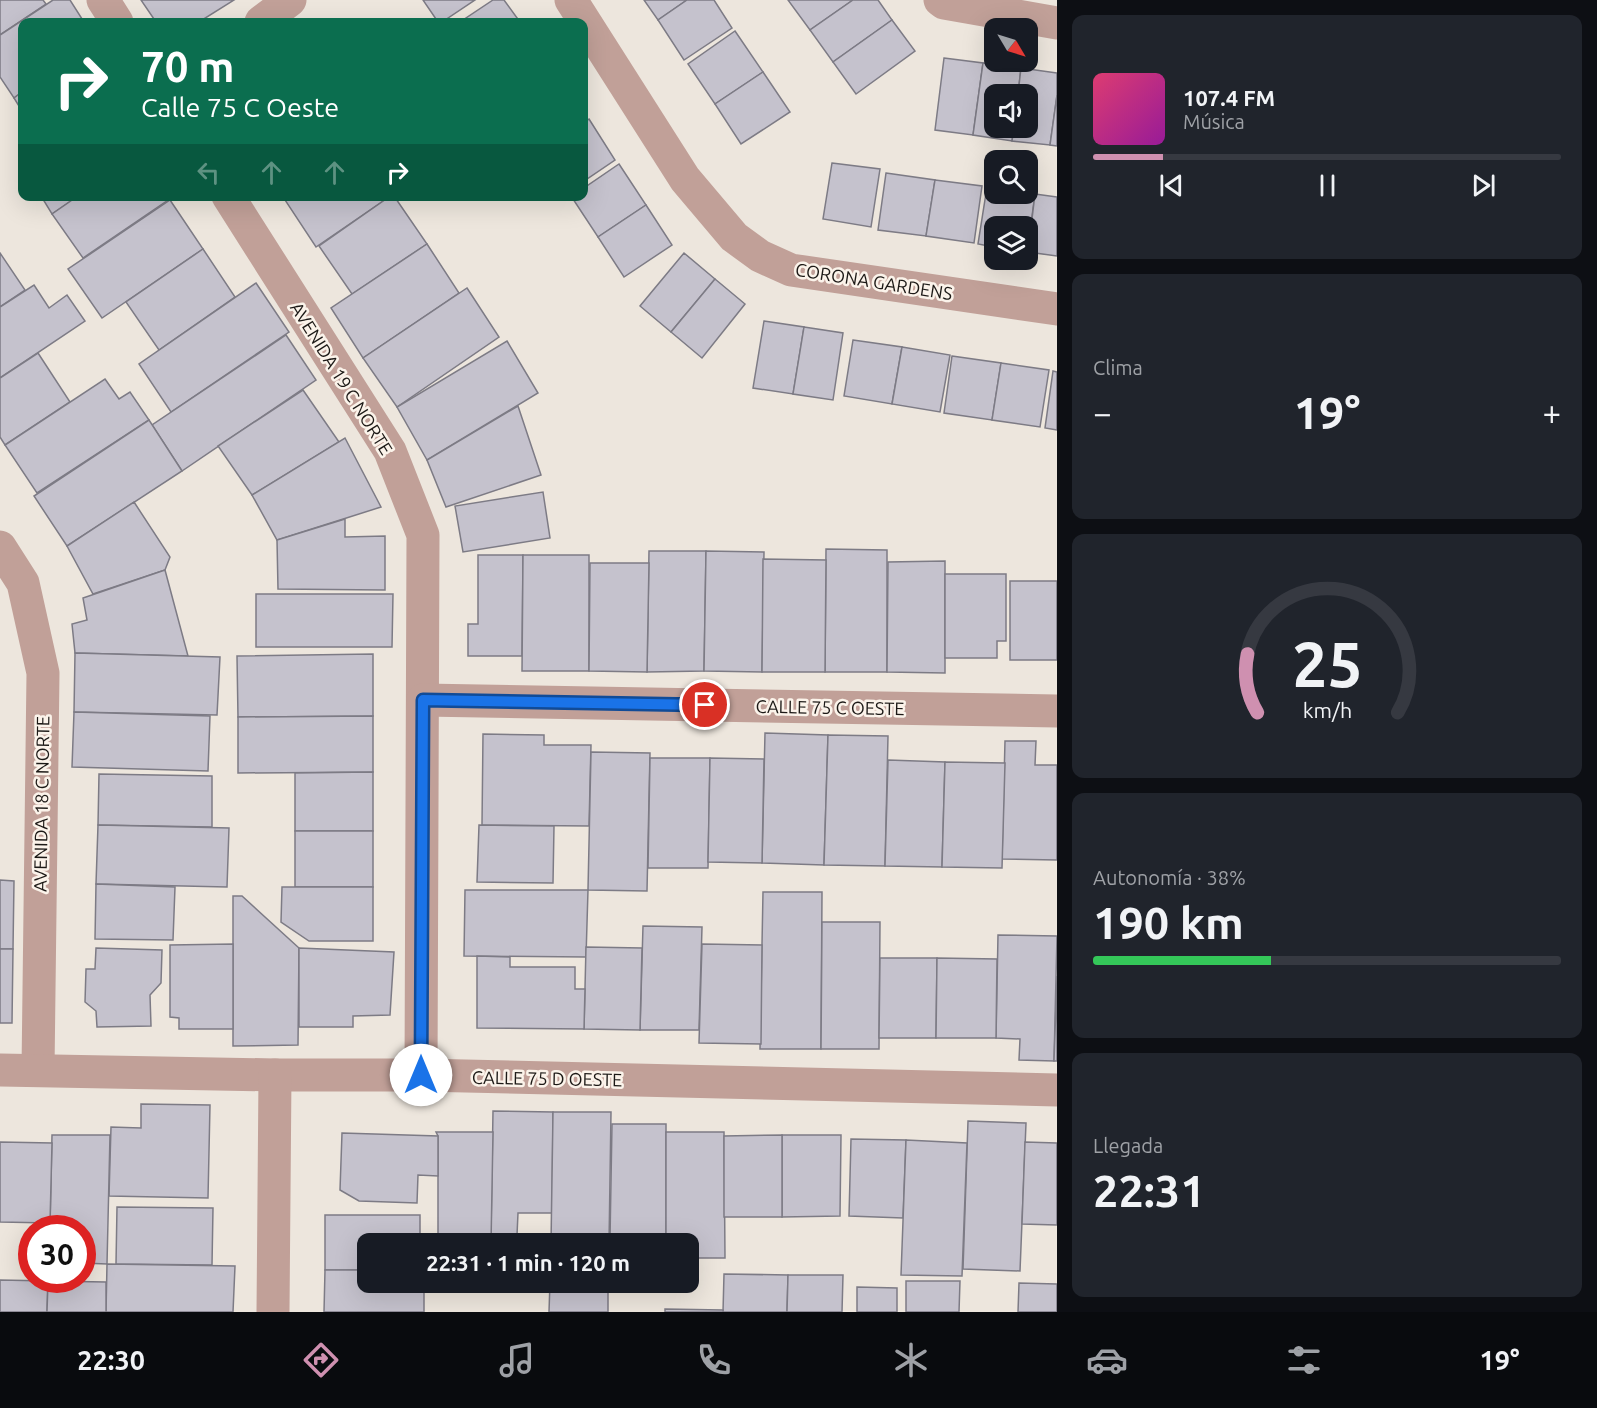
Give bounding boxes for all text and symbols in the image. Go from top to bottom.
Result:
north arrow [984,18,1038,72]
map controls [984,18,1038,270]
icon: right [42,42,120,120]
text: 70 m [141,43,235,90]
button: sound [984,84,1038,138]
text: 107.4 FM [1183,85,1275,110]
text: Calle 75 C Oeste [141,92,339,122]
text: Música [1183,110,1245,133]
button: search [984,150,1038,204]
icon: left [192,156,225,189]
icon: ahead [255,156,288,189]
icon: ahead [318,156,351,189]
icon: right [381,156,414,189]
icon: previous [1155,169,1188,202]
icon: pause [1311,169,1344,202]
icon: next [1467,169,1500,202]
button: layers [984,216,1038,270]
street label: CORONA GARDENS [794,259,954,303]
street label: AVENIDA 19 C NORTE [287,298,397,458]
text: Clima [1093,356,1143,379]
text: 19° [1294,387,1360,438]
text: − [1093,394,1112,431]
text: + [1542,394,1561,431]
text: 25 [1292,629,1362,699]
pin [679,679,730,730]
icon: arrive [688,688,721,721]
street label: CALLE 75 C OESTE [755,696,905,718]
text: km/h [1302,698,1352,722]
street label: AVENIDA 18 C NORTE [29,716,53,892]
text: Autonomía · 38% [1093,866,1246,889]
text: 190 km [1093,897,1244,948]
position arrow [389,1043,453,1107]
street label: CALLE 75 D OESTE [472,1067,622,1089]
text: Llegada [1093,1134,1163,1157]
text: 22:31 [1093,1165,1206,1216]
speed limit sign: 30 [18,1215,96,1293]
text: 22:31 · 1 min · 120 m [426,1250,630,1275]
icon: directions [300,1339,342,1381]
icon: music [496,1339,538,1381]
icon: phone [693,1339,735,1381]
icon: climate [890,1339,932,1381]
icon: car [1086,1339,1128,1381]
icon: filters [1283,1339,1325,1381]
text: 22:30 [77,1345,145,1375]
text: 19° [1480,1345,1520,1375]

